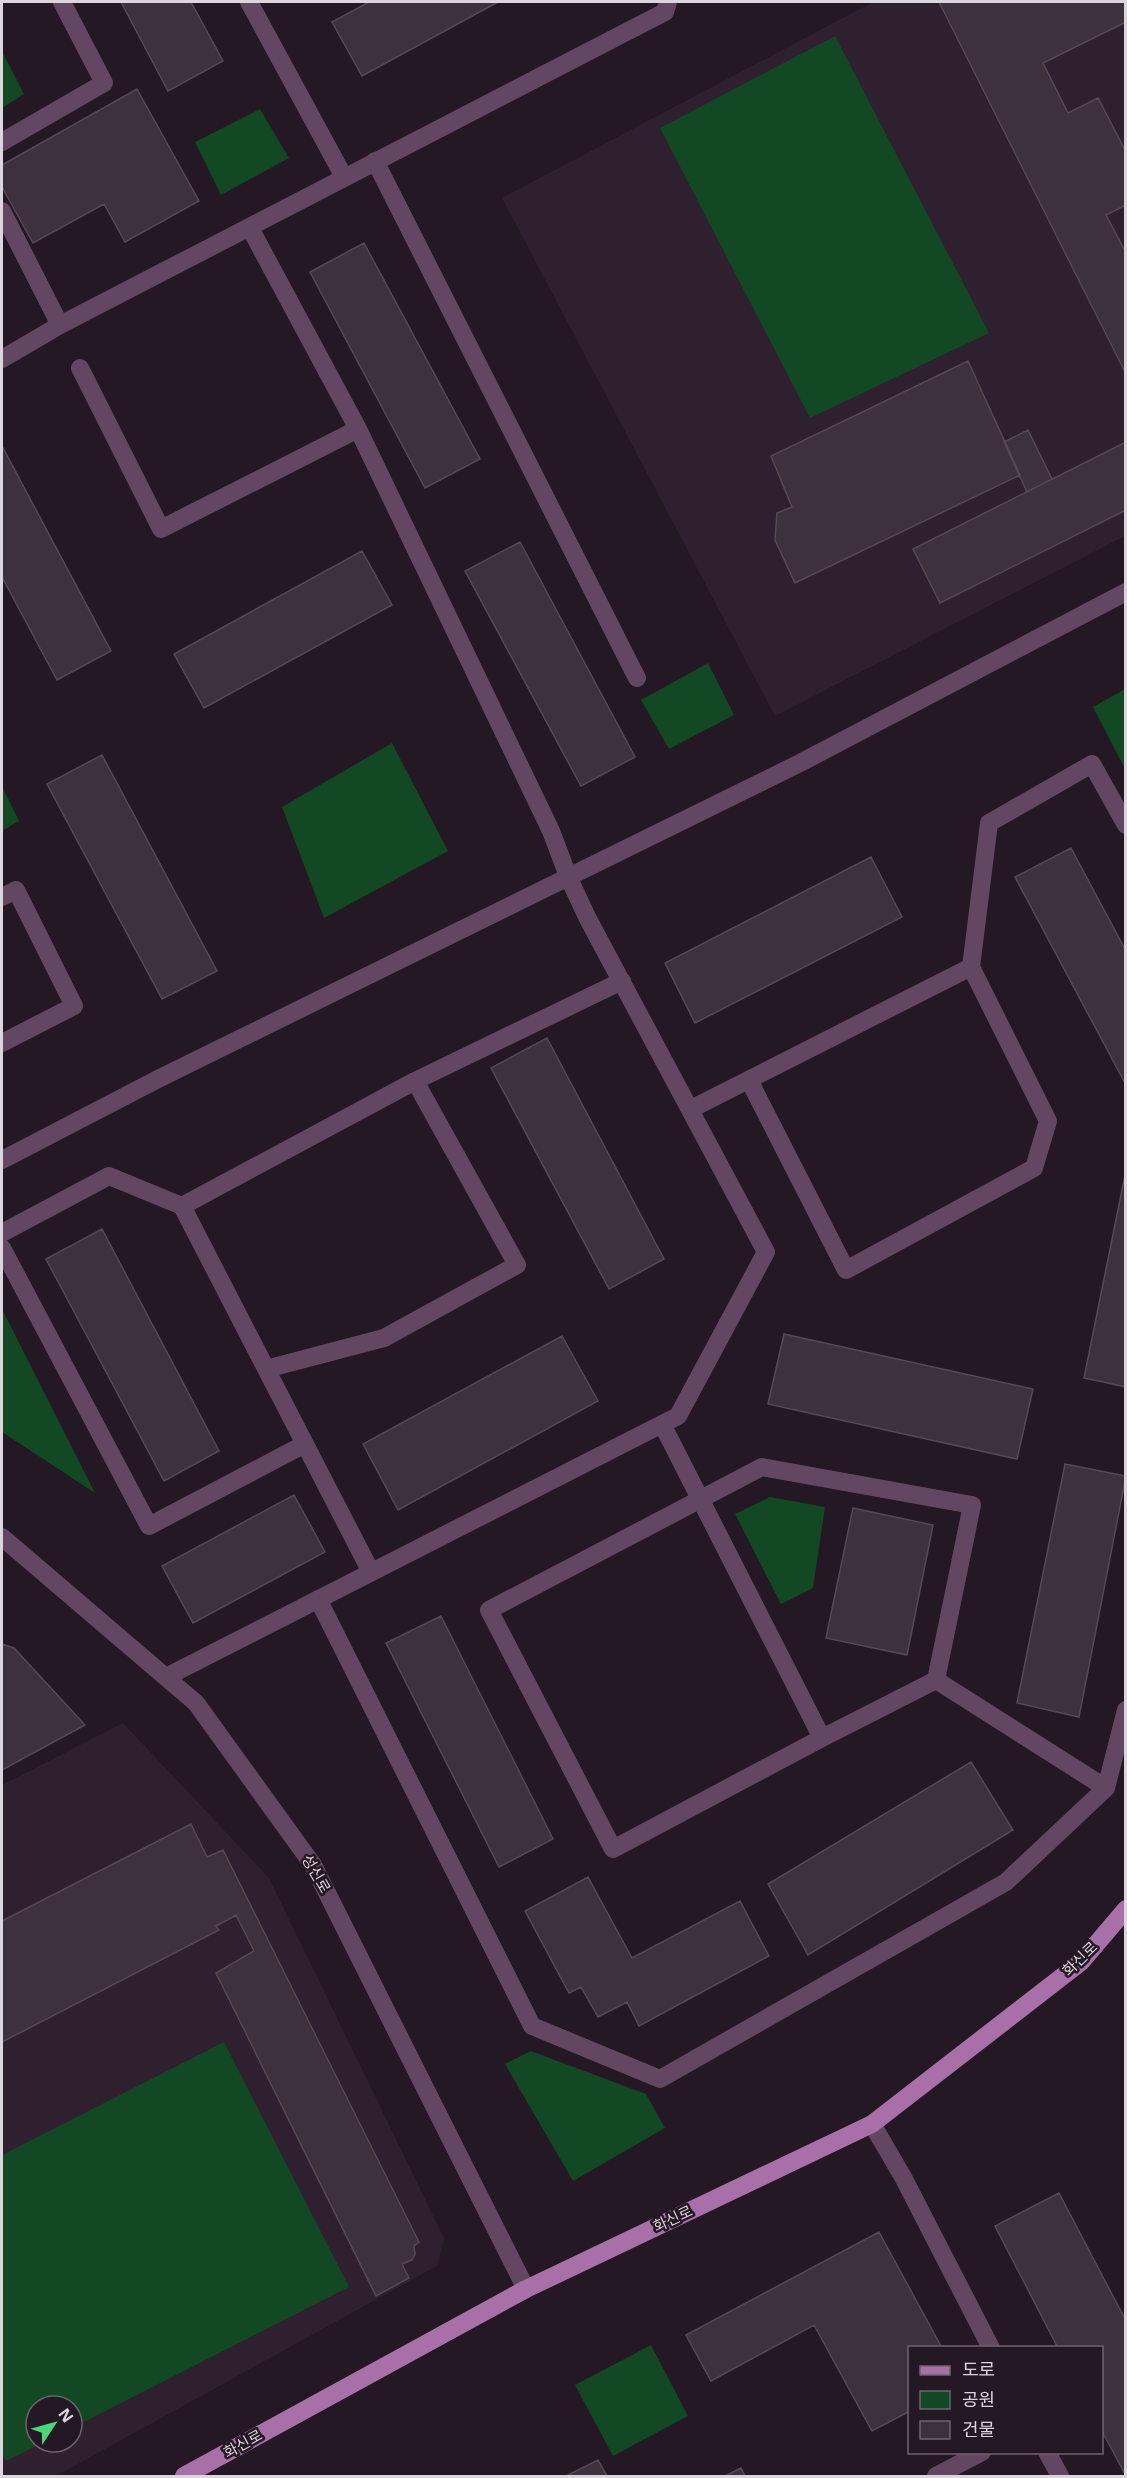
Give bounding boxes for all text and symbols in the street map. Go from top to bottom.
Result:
street label: 성신로 [298,1851,336,1896]
street label: 화신로 [1057,1937,1101,1980]
street label: 화신로 [650,2200,696,2236]
legend [908,2346,1103,2454]
text: 도로 [962,2357,995,2381]
text: 공원 [962,2387,995,2411]
north arrow [24,2394,84,2454]
text: N [53,2403,79,2427]
text: 건물 [962,2417,995,2441]
street label: 화신로 [220,2424,265,2462]

